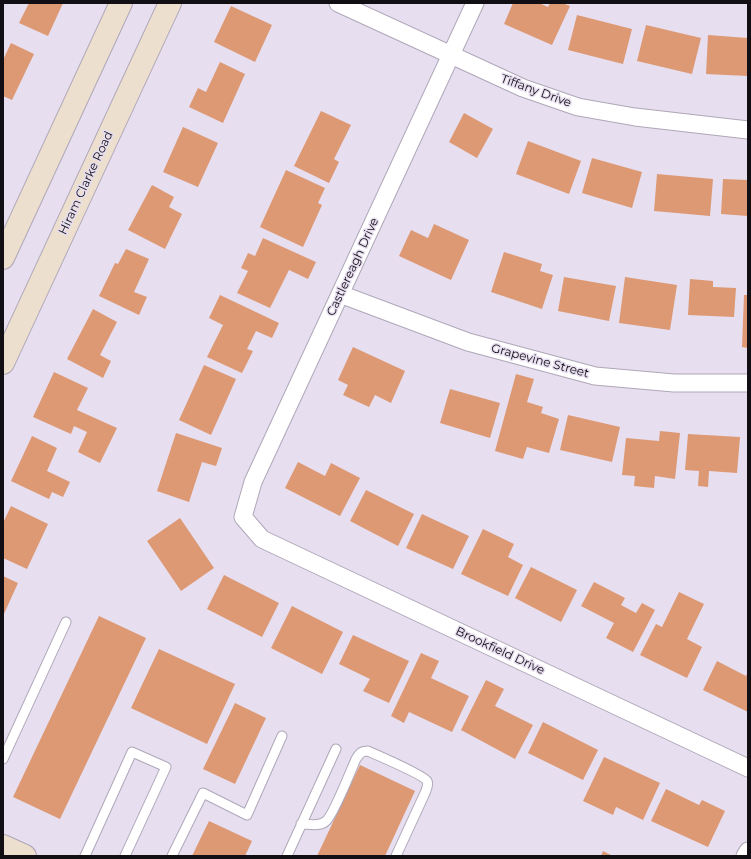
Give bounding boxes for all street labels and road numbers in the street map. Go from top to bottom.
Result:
street label: Tiffany Drive [499,72,573,110]
street label: Hiram Clarke Road [56,129,116,237]
street label: Castlereagh Drive [324,216,382,318]
street label: Grapevine Street [490,341,590,381]
street label: Brookfield Drive [453,624,547,678]

